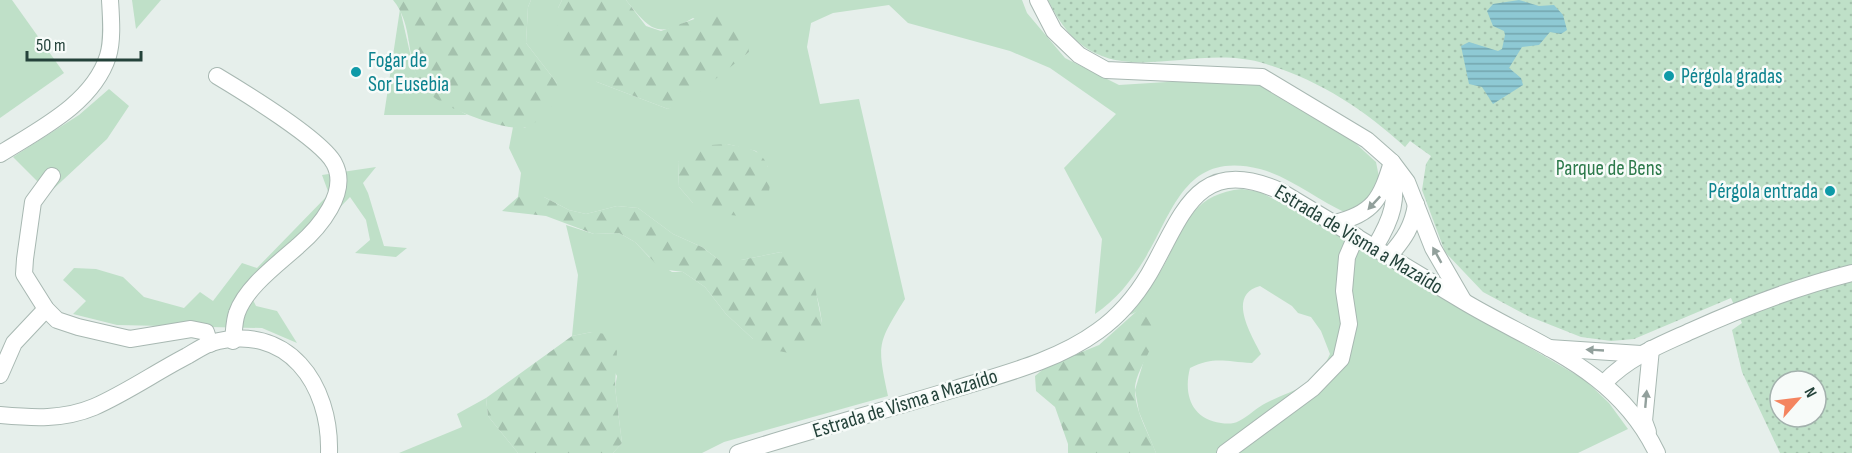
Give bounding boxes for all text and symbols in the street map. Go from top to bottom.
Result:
scale bar [27,24,141,62]
text: 50 m [36,35,66,56]
place label: Fogar de Sor Eusebia [368,48,449,97]
place label: Pérgola gradas [1681,64,1783,89]
marker: Fogar de Sor Eusebia [349,65,363,79]
marker: Pérgola gradas [1662,69,1676,83]
park label: Parque de Bens [1556,156,1662,181]
street label: Estrada de Visma a Mazaído [1270,179,1447,300]
place label: Pérgola entrada [1708,179,1818,204]
marker: Pérgola entrada [1823,184,1837,198]
one-way arrow [1367,195,1381,210]
one-way arrow [1432,246,1442,263]
one-way arrow [1586,345,1605,354]
street label: Estrada de Visma a Mazaído [810,363,1001,443]
north arrow [1768,369,1828,429]
text: N [1800,384,1820,401]
one-way arrow [1641,389,1650,408]

